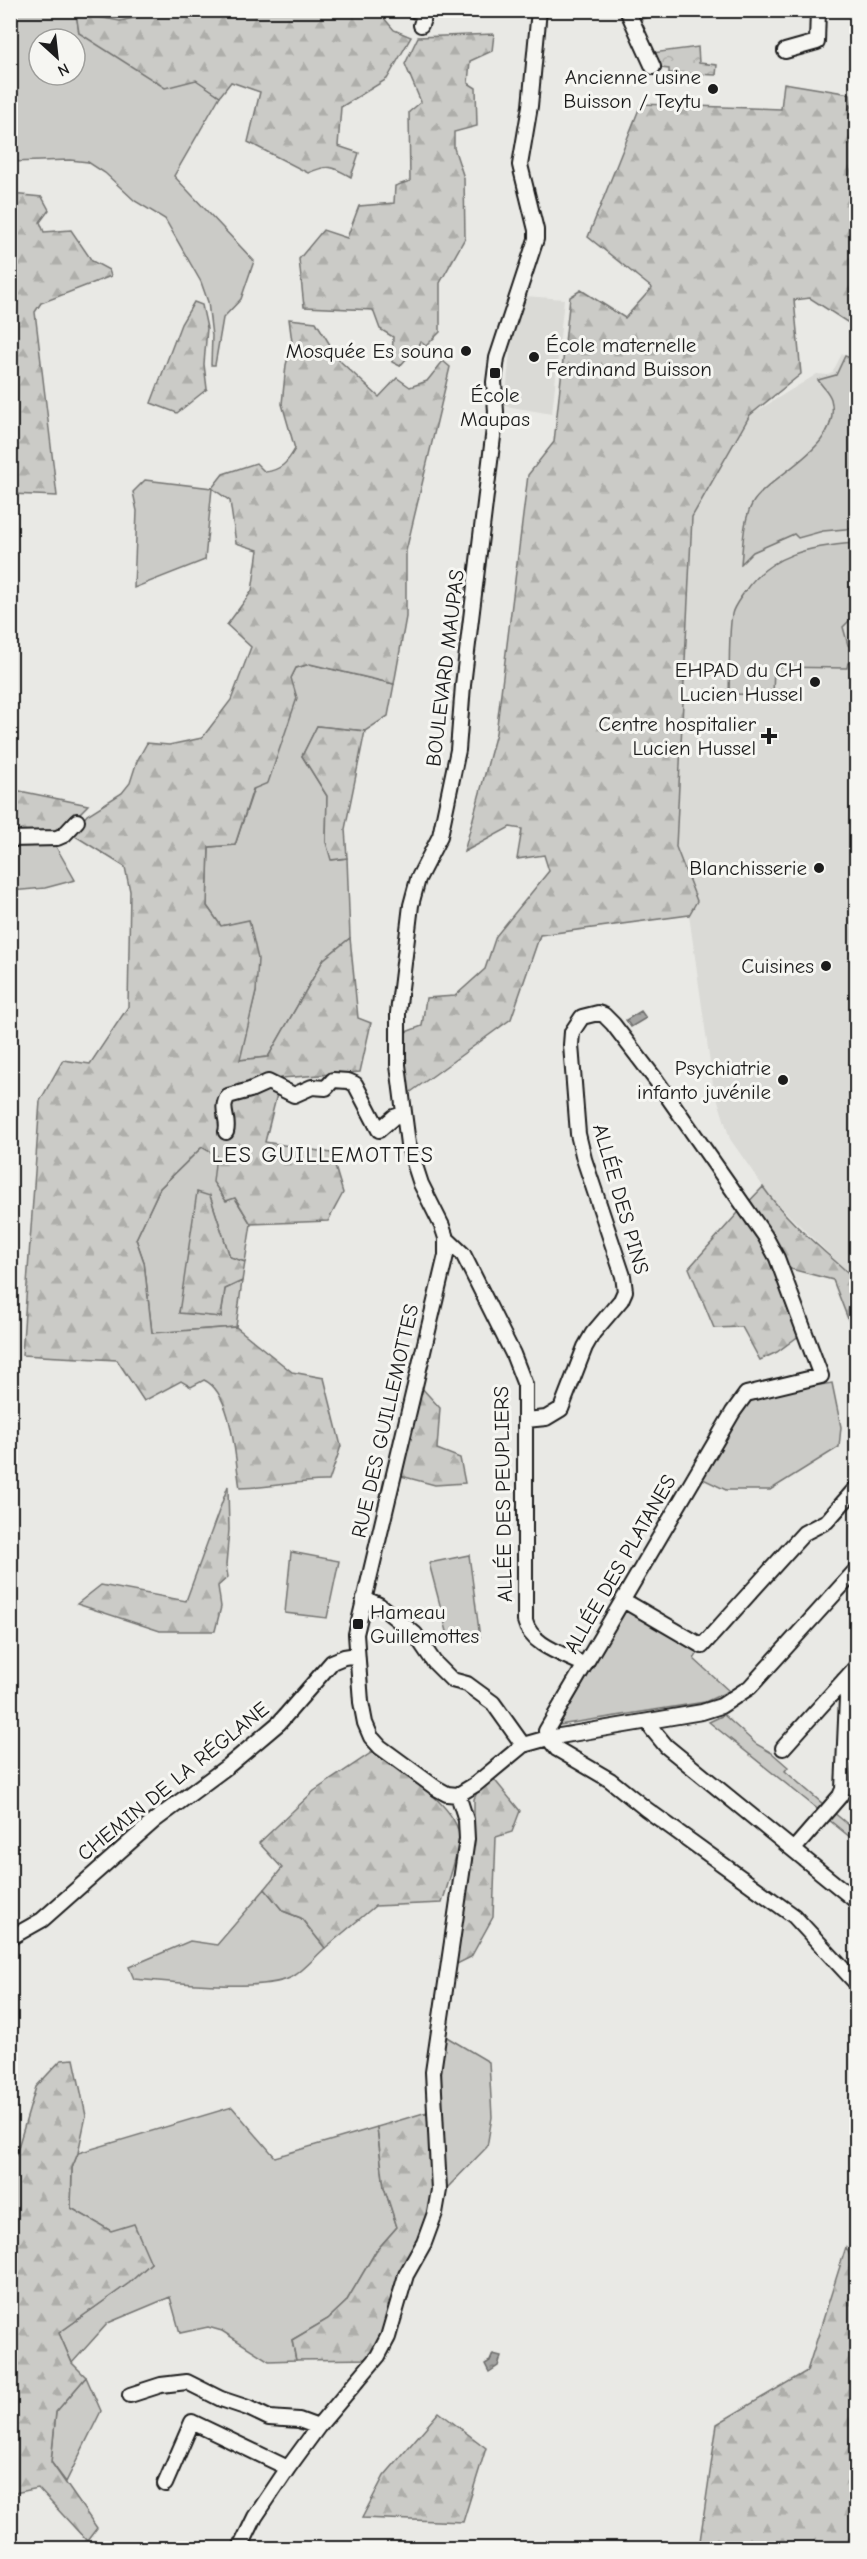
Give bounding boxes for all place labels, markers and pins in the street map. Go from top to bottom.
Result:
place label: Ancienne usine Buisson / Teytu [563,65,701,113]
marker: Ancienne usine Buisson / Teytu [706,82,720,96]
place label: École maternelle Ferdinand Buisson [546,333,712,381]
place label: Mosquée Es souna [286,339,454,363]
marker: Mosquée Es souna [459,344,473,358]
marker: École maternelle Ferdinand Buisson [527,350,541,364]
marker: École Maupas [488,366,502,380]
place label: École Maupas [460,383,530,431]
place label: EHPAD du CH Lucien Hussel [675,658,803,706]
marker: EHPAD du CH Lucien Hussel [808,675,822,689]
place label: Centre hospitalier Lucien Hussel [598,712,757,760]
marker: Centre hospitalier Lucien Hussel [760,727,778,745]
place label: Blanchisserie [689,856,807,880]
marker: Blanchisserie [812,861,826,875]
place label: Cuisines [741,954,814,978]
marker: Cuisines [819,959,833,973]
place label: Psychiatrie infanto juvénile [637,1056,771,1104]
marker: Psychiatrie infanto juvénile [776,1073,790,1087]
place label: Hameau Guillemottes [370,1600,479,1648]
marker: Hameau Guillemottes [351,1617,365,1631]

